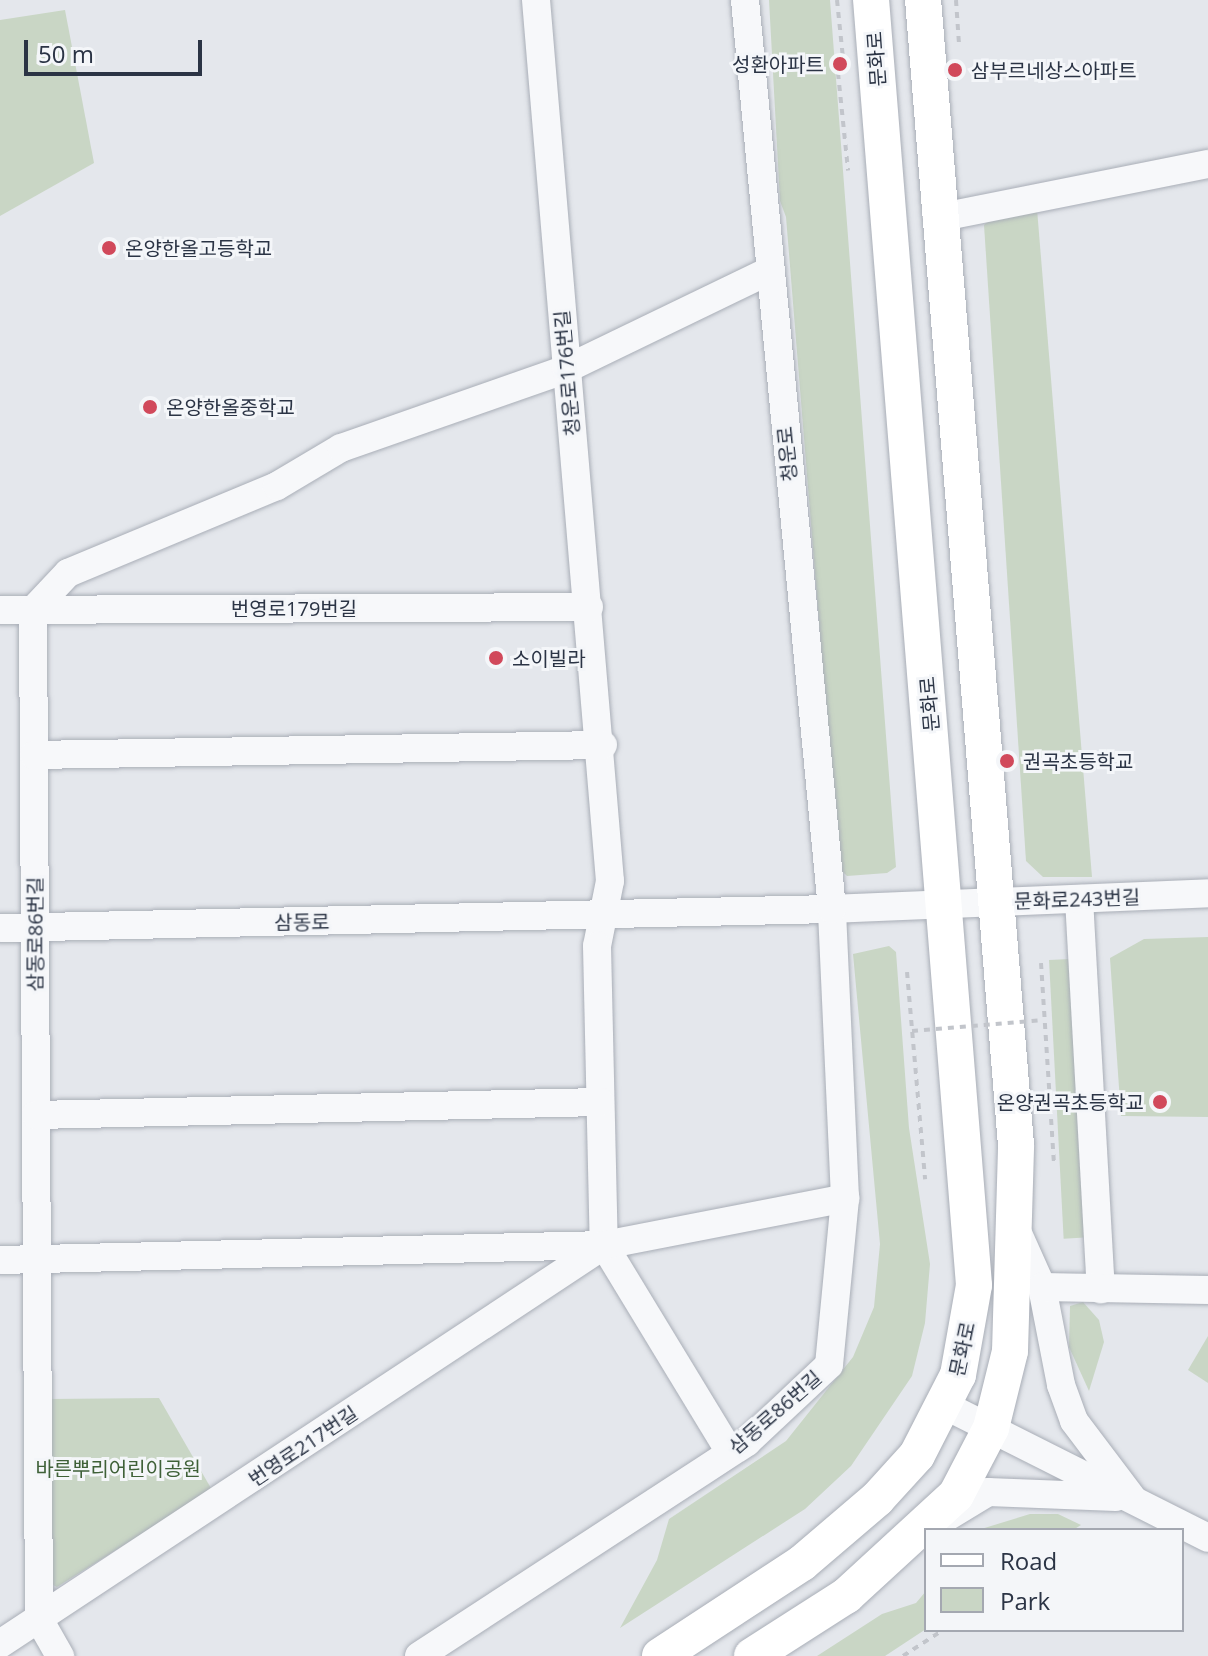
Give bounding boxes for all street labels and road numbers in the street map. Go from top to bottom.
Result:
street label: 문화로 [862,31,890,87]
street label: 청운로176번길 [550,309,584,437]
street label: 청운로 [772,425,802,483]
street label: 번영로179번길 [231,596,357,620]
street label: 문화로 [915,675,943,733]
street label: 삼동로86번길 [23,877,47,991]
street label: 문화로243번길 [1013,885,1141,913]
street label: 삼동로 [274,910,330,934]
street label: 문화로 [945,1320,979,1378]
street label: 삼동로86번길 [724,1365,826,1459]
street label: 번영로217번길 [244,1401,362,1491]

